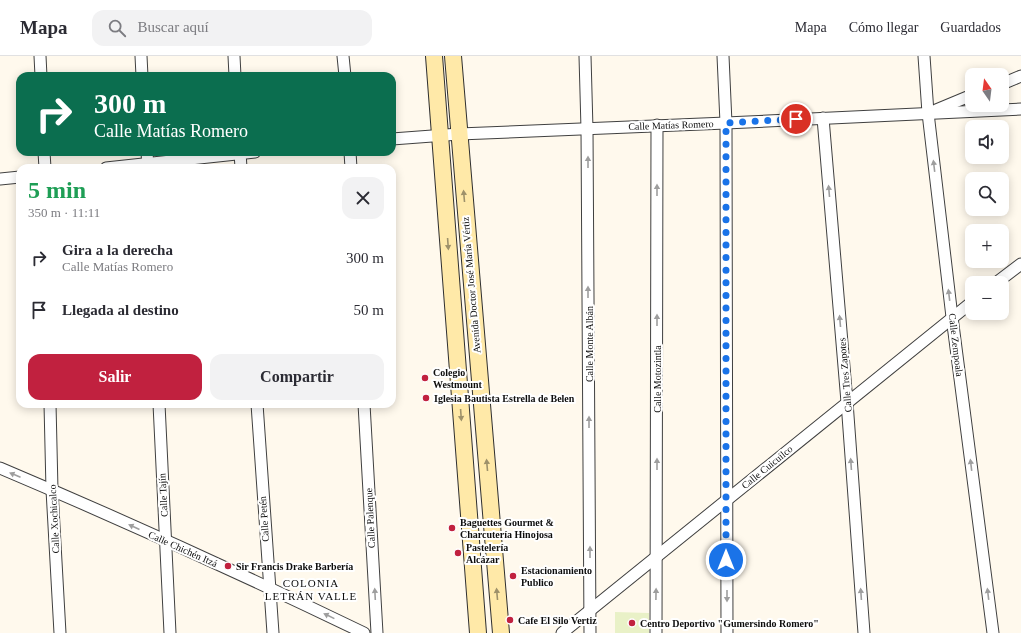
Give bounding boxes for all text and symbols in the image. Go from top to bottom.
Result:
search box [92,10,372,46]
text: Mapa [20,17,68,38]
icon: search [106,17,128,39]
text: Buscar aquí [138,19,209,35]
text: Mapa [795,20,827,35]
text: Cómo llegar [849,20,918,35]
text: Guardados [940,20,1001,35]
north arrow [965,68,1009,112]
map controls [965,68,1009,320]
icon: right [28,88,80,140]
text: 300 m [94,88,166,119]
pin [779,102,813,136]
icon: arrive [785,108,807,130]
street label: Calle Matías Romero [628,118,714,132]
button: sound [965,120,1009,164]
text: Calle Matías Romero [94,121,248,141]
one-way arrow [584,156,591,168]
one-way arrow [931,160,937,172]
button: search [965,172,1009,216]
text: 5 min [28,177,86,203]
button: close [342,177,384,219]
one-way arrow [654,183,660,196]
one-way arrow [826,185,833,197]
one-way arrow [460,190,467,202]
text: 350 m · 11:11 [28,205,100,220]
street label: Avenida Doctor José María Vértiz [460,216,482,354]
button: + [965,224,1009,268]
one-way arrow [445,238,451,250]
text: Gira a la derecha [62,242,173,258]
icon: right [28,247,50,269]
text: 300 m [346,250,384,266]
text: Calle Matías Romero [62,259,173,274]
button: − [965,276,1009,320]
one-way arrow [585,285,591,298]
one-way arrow [946,289,953,301]
icon: arrive [28,299,50,321]
text: Llegada al destino [62,302,179,318]
text: 50 m [354,302,384,318]
street label: Calle Monte Albán [584,306,595,382]
one-way arrow [654,313,660,326]
street label: Calle Zempoala [947,313,965,378]
one-way arrow [837,315,844,327]
street label: Calle Tres Zapotes [836,337,854,413]
street label: Calle Motozintla [652,345,663,413]
button: Salir [28,354,202,400]
button: Compartir [210,354,384,400]
place label: Colegio Westmount [433,367,483,390]
marker: Colegio Westmount [420,373,430,383]
marker: Iglesia Bautista Estrella de Belen [421,393,431,403]
place label: Iglesia Bautista Estrella de Belen [434,393,575,404]
one-way arrow [458,409,465,421]
one-way arrow [586,415,592,428]
street label: Calle Cuicuilco [739,443,795,491]
one-way arrow [654,457,660,470]
one-way arrow [848,458,855,470]
one-way arrow [483,459,490,471]
one-way arrow [968,459,974,471]
one-way arrow [9,471,21,477]
street label: Calle Tajín [156,473,170,517]
street label: Calle Xochicalco [47,484,61,554]
street label: Calle Palenque [363,487,377,548]
street label: Calle Petén [257,496,271,542]
place label: Baguettes Gourmet & Charcutería Hinojosa [460,517,554,540]
marker: Baguettes Gourmet & Charcutería Hinojosa [447,523,457,533]
one-way arrow [128,524,140,530]
street label: Calle Chichén Itzá [147,529,220,569]
position arrow [705,539,747,581]
place label: Pastelería Alcázar [466,542,508,565]
one-way arrow [587,545,593,558]
marker: Pastelería Alcázar [453,548,463,558]
marker: Sir Francis Drake Barbería [223,561,233,571]
place label: Sir Francis Drake Barbería [236,561,353,572]
place label: Estacionamiento Publico [521,565,592,588]
marker: Estacionamiento Publico [508,571,518,581]
district label: COLONIA LETRÁN VALLE [265,577,357,602]
one-way arrow [653,587,659,600]
one-way arrow [371,588,378,600]
one-way arrow [494,588,501,600]
one-way arrow [857,588,864,600]
one-way arrow [985,588,991,600]
one-way arrow [724,590,730,603]
one-way arrow [323,613,334,619]
marker: Cafe El Silo Vertiz [505,615,515,625]
place label: Cafe El Silo Vertiz [518,615,597,626]
marker: Centro Deportivo "Gumersindo Romero" [627,618,637,628]
place label: Centro Deportivo "Gumersindo Romero" [640,618,819,629]

